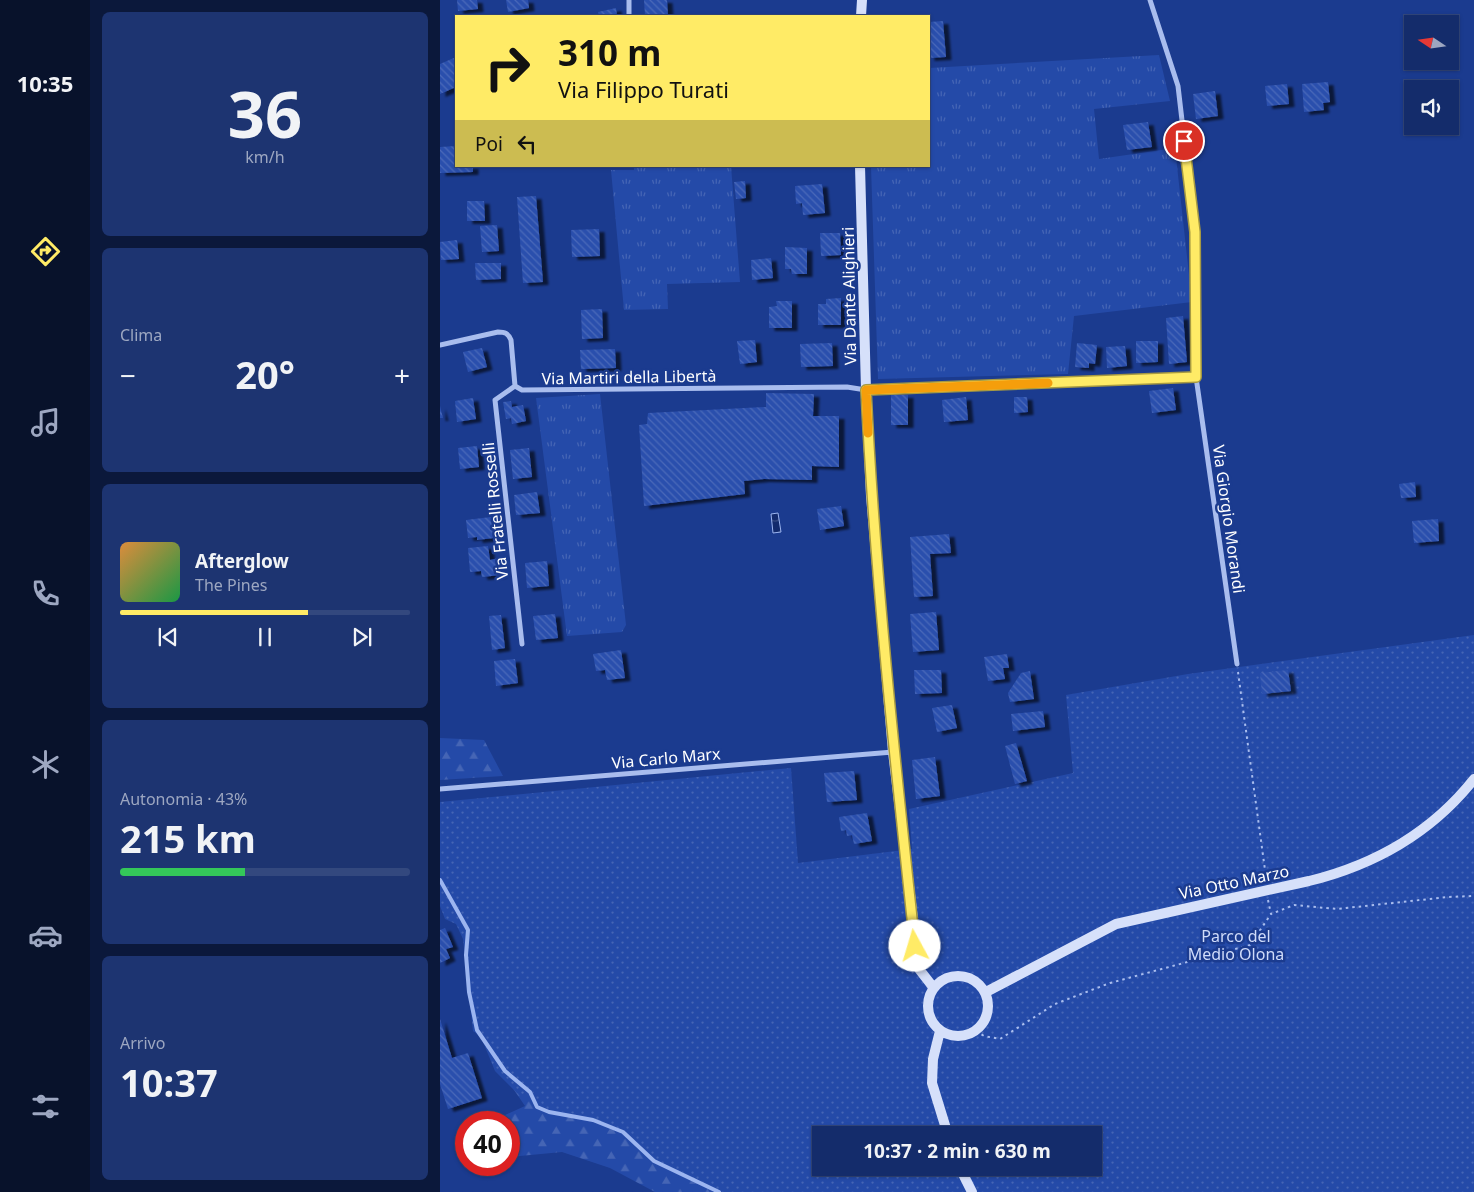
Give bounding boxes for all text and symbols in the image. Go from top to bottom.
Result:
north arrow [1404,15,1459,70]
map controls [1404,15,1459,135]
text: 310 m [558,29,661,76]
icon: right [475,35,540,100]
text: 10:35 [17,68,73,98]
text: 36 [228,69,302,157]
text: Via Filippo Turati [558,74,729,104]
button: sound [1404,80,1459,135]
pin [1163,120,1205,162]
icon: arrive [1170,127,1198,155]
icon: left [513,130,541,158]
text: Poi [475,131,503,157]
text: km/h [245,146,285,168]
street label: Via Dante Alighieri [837,227,861,365]
icon: directions [28,234,63,269]
text: Clima [120,324,162,346]
text: 20° [235,348,295,400]
text: − [120,356,136,394]
text: + [394,356,410,394]
street label: Via Martiri della Libertà [541,364,717,390]
icon: music [28,405,63,440]
street label: Via Fratelli Rosselli [477,441,513,581]
street label: Via Giorgio Morandi [1208,443,1250,595]
text: Afterglow [195,548,289,574]
text: The Pines [195,574,267,596]
icon: phone [28,576,63,611]
icon: previous [154,623,182,651]
icon: pause [251,623,279,651]
icon: next [348,623,376,651]
street label: Via Carlo Marx [611,742,722,774]
icon: climate [28,747,63,782]
text: Autonomia · 43% [120,788,247,810]
text: 215 km [120,812,256,864]
street label: Via Otto Marzo [1177,860,1291,904]
icon: car [28,918,63,953]
position arrow [888,919,940,971]
park label: Parco del Medio Olona [1188,925,1284,965]
text: Arrivo [120,1032,165,1054]
text: 10:37 [120,1056,218,1108]
icon: filters [28,1089,63,1124]
speed limit sign: 40 [455,1111,520,1176]
text: 10:37 · 2 min · 630 m [863,1138,1051,1164]

